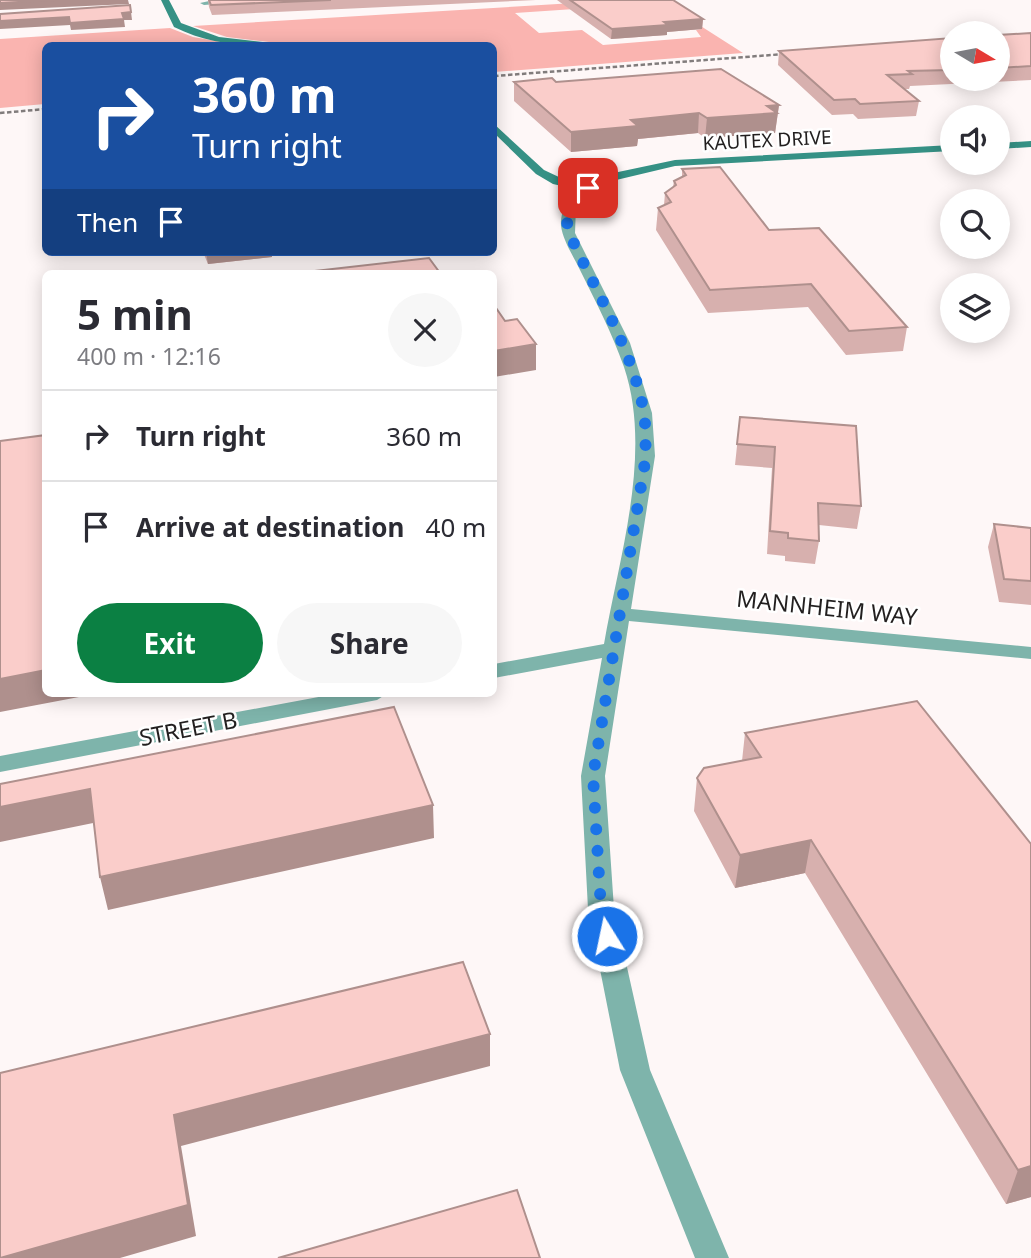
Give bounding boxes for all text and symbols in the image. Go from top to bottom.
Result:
north arrow [940,21,1010,91]
map controls [940,21,1010,343]
text: 360 m [192,61,337,127]
icon: right [77,70,168,161]
button: sound [940,105,1010,175]
text: Turn right [192,124,342,167]
street label: KAUTEX DRIVE [702,124,832,156]
pin [558,158,618,218]
icon: arrive [569,169,607,207]
button: search [940,189,1010,259]
icon: arrive [152,203,190,241]
text: Then [77,204,138,240]
button: layers [940,273,1010,343]
text: 5 min [77,285,193,342]
button: close [388,293,462,367]
text: 400 m · 12:16 [77,340,221,372]
icon: right [77,417,115,455]
text: Turn right [136,418,266,454]
text: 360 m [386,418,462,454]
icon: arrive [77,508,115,546]
text: Arrive at destination [136,509,405,545]
text: 40 m [426,509,486,545]
street label: MANNHEIM WAY [735,582,920,633]
button: Exit [77,603,263,683]
button: Share [277,603,462,683]
street label: STREET B [136,703,240,753]
position arrow [570,899,644,973]

